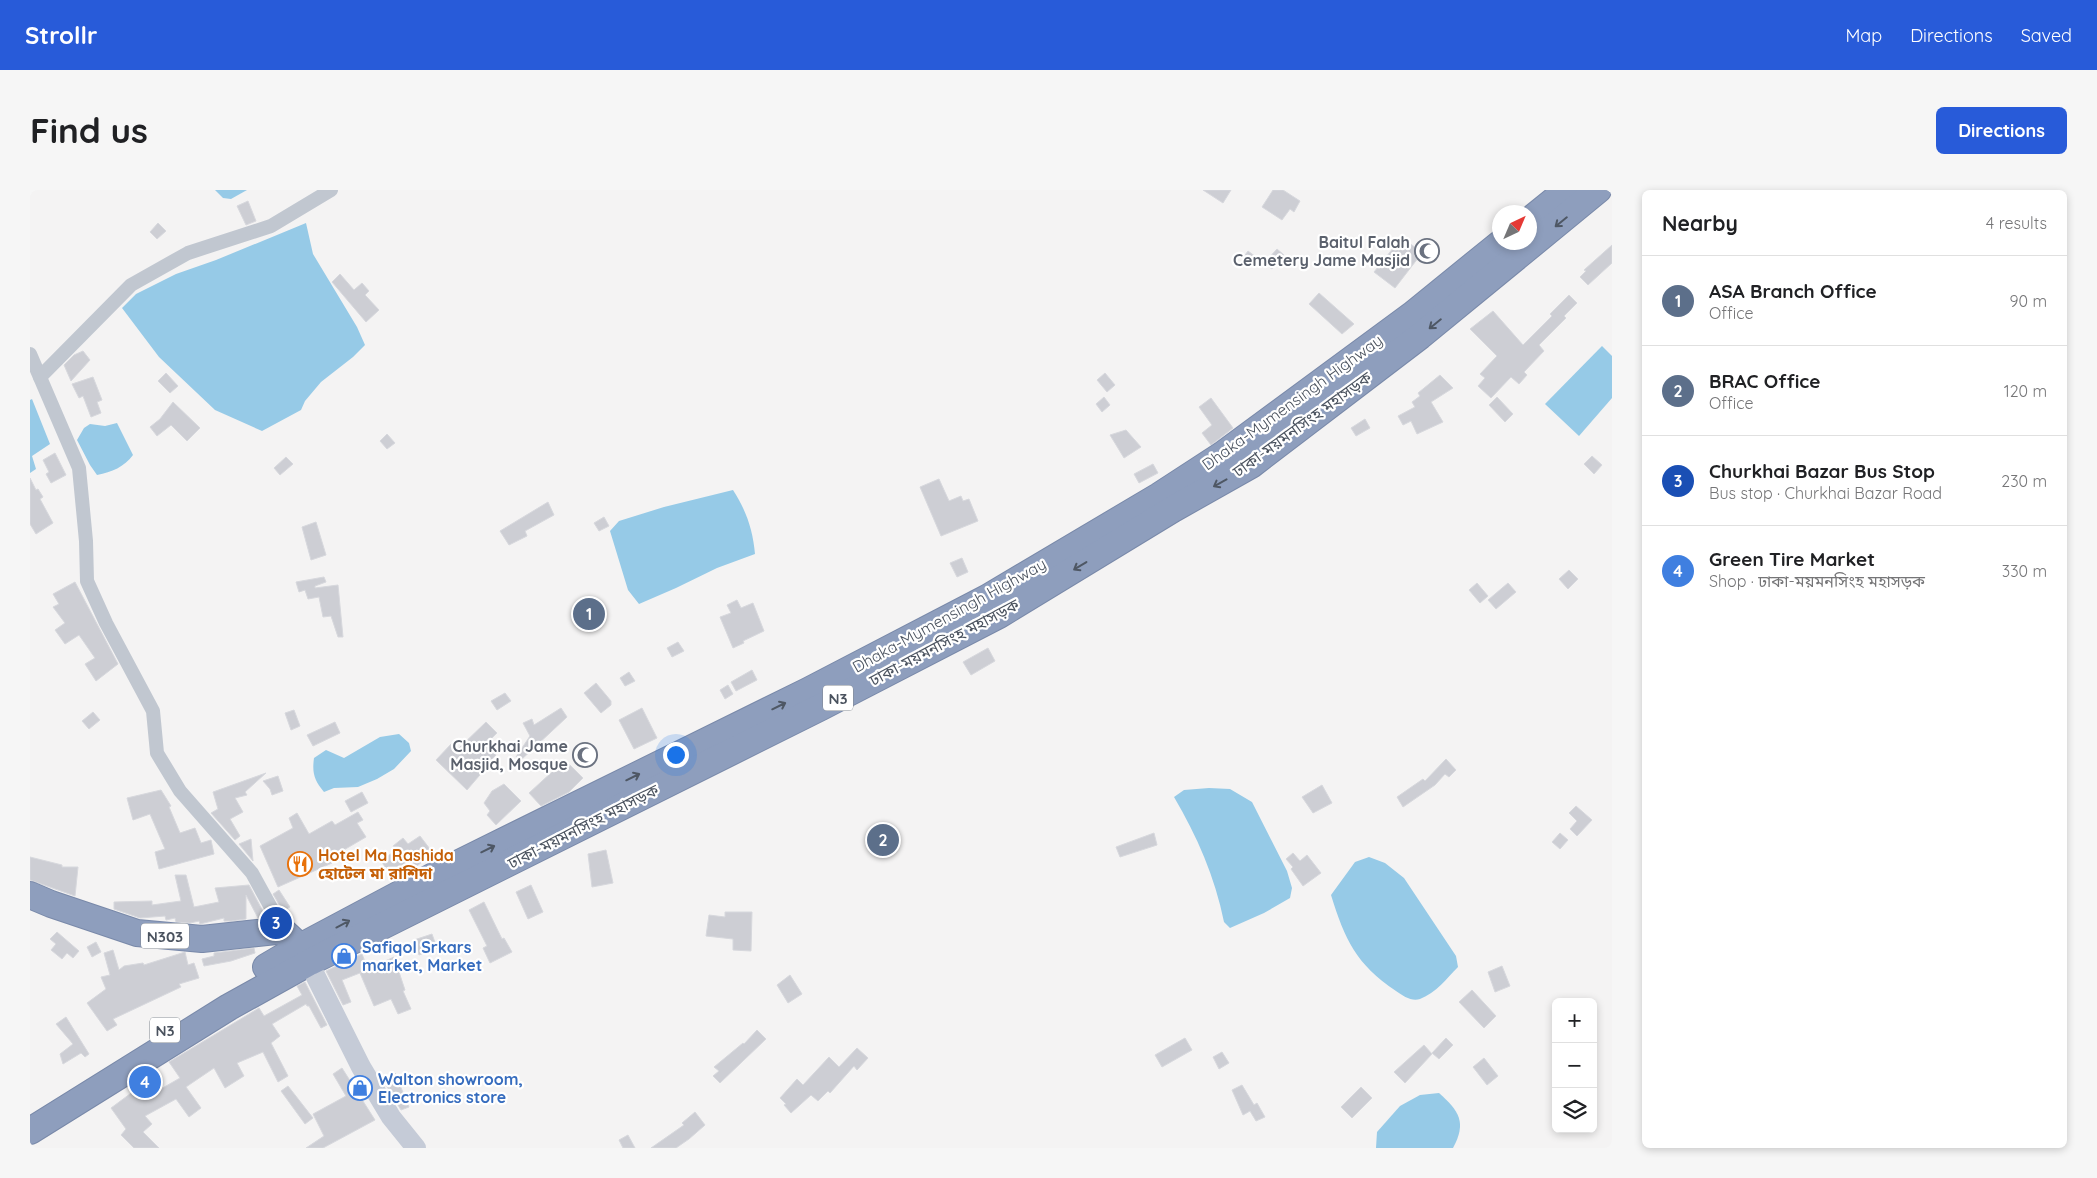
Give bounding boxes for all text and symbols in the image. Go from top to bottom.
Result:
text: Strollr [25,20,97,50]
text: Map [1845,24,1882,47]
text: Directions [1910,24,1993,47]
text: Saved [2021,24,2072,47]
button: Directions [1936,107,2067,154]
text: Find us [30,108,148,152]
north arrow [1492,205,1537,250]
text: Nearby [1662,210,1738,236]
text: 4 results [1986,213,2047,233]
one-way arrow [1555,216,1568,227]
place label: Baitul Falah Cemetery Jame Masjid [1233,232,1410,270]
mosque icon: Baitul Falah Cemetery Jame Masjid [1414,238,1440,264]
text: ASA Branch Office [1709,279,1877,303]
text: 1 [1675,291,1681,311]
text: 90 m [2010,291,2047,311]
text: Office [1709,303,1754,323]
one-way arrow [1429,319,1442,330]
street label: Dhaka-Mymensingh Highway [1198,330,1386,474]
street label: ঢাকা-ময়মনসিংহ মহাসড়ক [1228,366,1376,482]
text: BRAC Office [1709,369,1820,393]
text: 2 [1673,381,1683,401]
text: 120 m [2004,381,2047,401]
text: Office [1709,393,1754,413]
text: Churkhai Bazar Bus Stop [1709,459,1935,483]
text: 3 [1674,471,1682,491]
text: 230 m [2001,471,2047,491]
one-way arrow [1213,479,1228,488]
text: Bus stop · Churkhai Bazar Road [1709,483,1942,503]
text: Green Tire Market [1709,547,1875,571]
street label: Dhaka-Mymensingh Highway [849,553,1049,677]
one-way arrow [1074,561,1088,571]
text: 4 [1673,561,1683,581]
text: 330 m [2002,561,2047,581]
text: Shop · ঢাকা-ময়মনসিংহ মহাসড়ক [1709,571,1925,591]
street label: ঢাকা-ময়মনসিংহ মহাসড়ক [865,594,1023,690]
pin: 1 [573,595,605,633]
road number: N3 [823,686,853,710]
one-way arrow [771,700,786,710]
place label: Churkhai Jame Masjid, Mosque [450,736,568,774]
mosque icon: Churkhai Jame Masjid, Mosque [572,742,598,768]
your location [663,742,689,768]
one-way arrow [625,772,640,782]
street label: ঢাকা-ময়মনসিংহ মহাসড়ক [503,779,663,873]
pin: 2 [867,821,899,859]
one-way arrow [480,844,495,854]
place label: Hotel Ma Rashida হোটেল মা রাশিদা [318,845,454,883]
restaurant icon: Hotel Ma Rashida হোটেল মা রাশিদা [287,851,313,877]
pin: 3 [260,904,292,942]
one-way arrow [335,919,350,928]
road number: N303 [141,924,189,948]
place label: Safiqol Srkars market, Market [362,937,482,975]
shop icon: Safiqol Srkars market, Market [331,943,357,969]
map controls [1552,998,1597,1133]
button: + [1552,998,1597,1043]
road number: N3 [150,1018,180,1042]
button: − [1552,1043,1597,1088]
pin: 4 [129,1063,161,1101]
place label: Walton showroom, Electronics store [378,1069,523,1107]
shop icon: Walton showroom, Electronics store [347,1075,373,1101]
button: layers [1552,1088,1597,1133]

